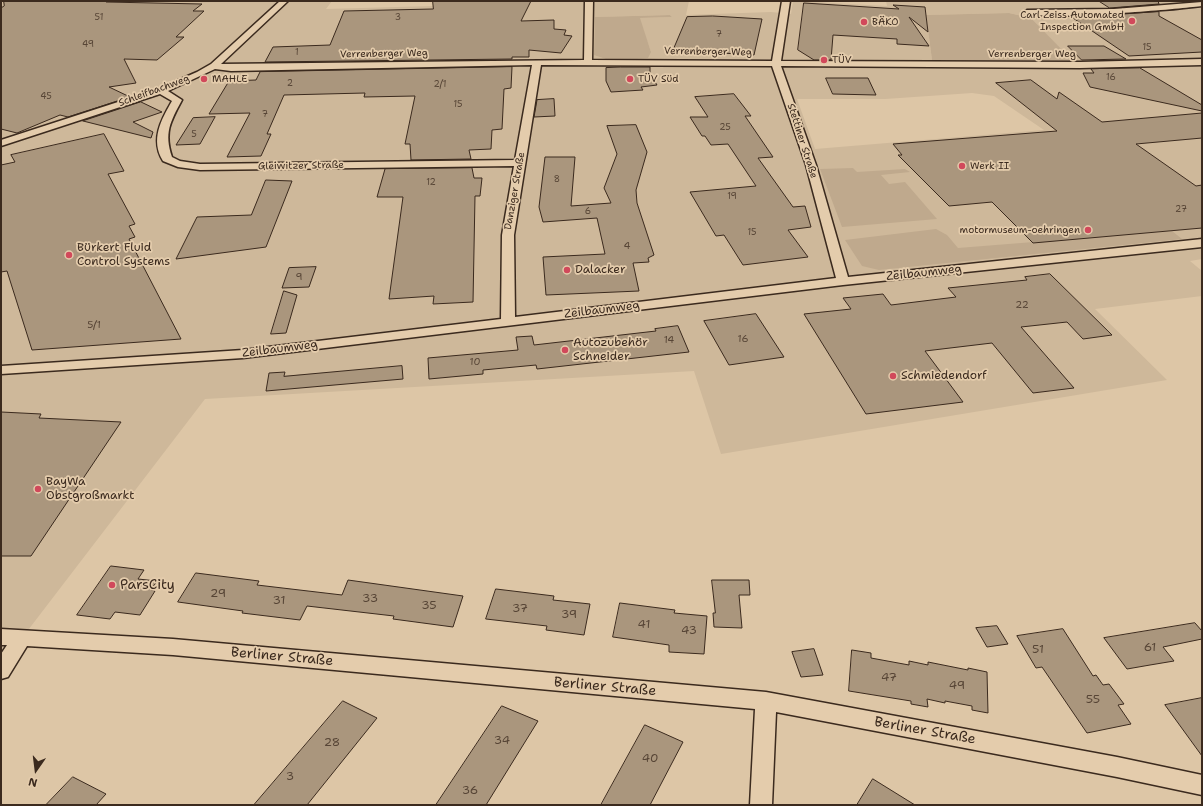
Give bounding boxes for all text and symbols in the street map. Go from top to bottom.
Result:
place label: Carl Zeiss Automated Inspection GmbH [1020,9,1124,32]
house number: 51 [95,13,103,23]
house number: 3 [395,13,401,23]
place label: BÄKO [872,16,898,28]
marker: Carl Zeiss Automated Inspection GmbH [1127,16,1137,26]
marker: BÄKO [859,17,869,27]
house number: 7 [716,30,722,40]
house number: 49 [82,40,94,50]
house number: 15 [1142,43,1152,53]
street label: Verrenberger Weg [664,45,752,59]
street label: Verrenberger Weg [340,47,428,61]
house number: 1 [295,48,299,58]
street label: Verrenberger Weg [988,48,1076,60]
place label: TÜV [832,54,852,66]
marker: TÜV [819,55,829,65]
street label: Schleifbachweg [117,73,191,109]
place label: MAHLE [212,73,247,85]
place label: TÜV Süd [638,73,678,85]
house number: 16 [1106,73,1116,83]
marker: MAHLE [199,74,209,84]
marker: TÜV Süd [625,74,635,84]
house number: 2 [287,79,293,89]
house number: 2/1 [433,80,447,90]
house number: 45 [40,92,52,102]
house number: 15 [453,100,463,110]
street label: Stettiner Straße [784,102,820,180]
house number: 7 [262,110,268,120]
house number: 25 [719,123,731,133]
house number: 5 [191,130,197,140]
street label: Danziger Straße [502,151,528,231]
street label: Gleiwitzer Straße [258,159,344,173]
place label: Werk II [970,160,1009,172]
marker: Werk II [957,161,967,171]
house number: 8 [554,175,560,185]
house number: 12 [426,178,436,188]
house number: 19 [727,192,737,202]
house number: 27 [1175,205,1187,215]
house number: 6 [585,207,591,217]
place label: motormuseum-oehringen [960,224,1080,236]
marker: motormuseum-oehringen [1083,225,1093,235]
house number: 15 [747,228,757,238]
house number: 4 [624,240,630,252]
place label: Bürkert Fluid Control Systems [77,241,170,269]
marker: Bürkert Fluid Control Systems [64,250,74,260]
street label: Zeilbaumweg [885,262,963,284]
place label: Dalacker [575,263,626,277]
marker: Dalacker [562,265,572,275]
house number: 9 [296,271,302,283]
street label: Zeilbaumweg [563,298,641,322]
house number: 22 [1015,299,1029,311]
house number: 5/1 [87,319,101,331]
house number: 16 [738,333,748,345]
house number: 14 [664,334,674,346]
place label: Autozubehör Schneider [573,336,648,364]
street label: Zeilbaumweg [241,337,319,361]
marker: Autozubehör Schneider [560,345,570,355]
house number: 10 [470,356,480,368]
place label: Schmiedendorf [901,369,987,383]
marker: Schmiedendorf [888,371,898,381]
place label: BayWa Obstgroßmarkt [46,475,134,503]
marker: BayWa Obstgroßmarkt [33,484,43,494]
place label: ParsCity [120,577,175,593]
marker: ParsCity [107,580,117,590]
house number: 29 [210,587,226,601]
house number: 33 [362,592,378,606]
house number: 31 [273,594,285,608]
house number: 35 [421,599,437,613]
house number: 37 [512,602,528,616]
house number: 39 [561,608,577,622]
house number: 41 [638,618,650,632]
house number: 43 [681,624,697,638]
house number: 61 [1144,641,1156,655]
house number: 51 [1032,643,1044,657]
street label: Berliner Straße [230,644,334,670]
house number: 47 [881,671,897,685]
street label: Berliner Straße [553,674,657,700]
house number: 49 [949,679,965,693]
house number: 55 [1086,693,1100,707]
street label: Berliner Straße [873,714,977,748]
house number: 34 [494,734,510,748]
house number: 28 [324,736,340,750]
north arrow [16,750,56,790]
house number: 40 [642,752,658,766]
house number: 3 [286,770,294,784]
text: N [27,774,39,790]
house number: 36 [462,784,478,798]

